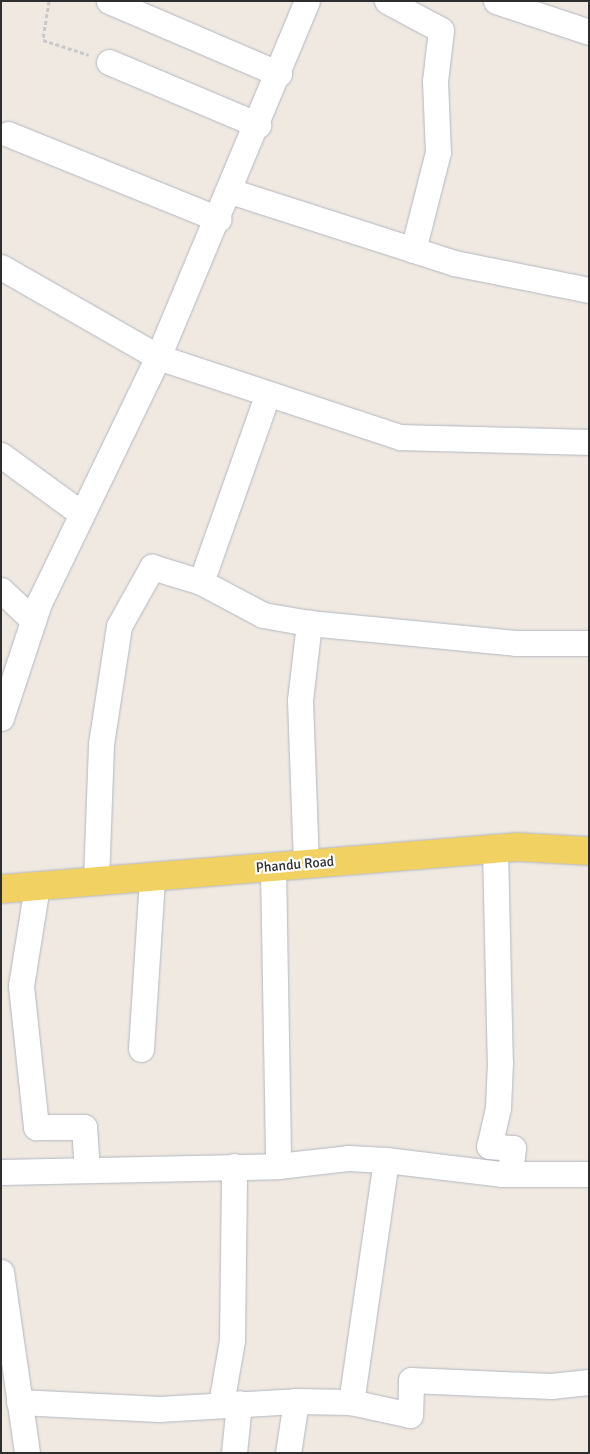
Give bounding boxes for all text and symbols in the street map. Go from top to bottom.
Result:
street label: Phandu Road [255,853,335,877]

